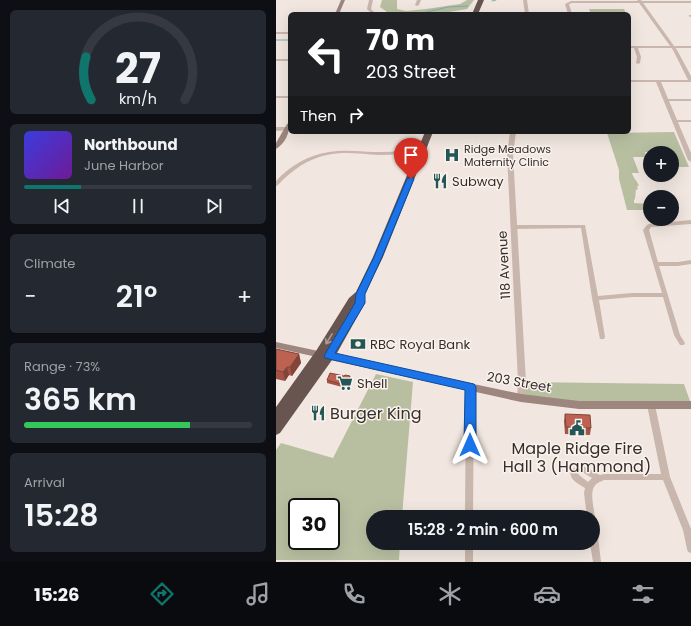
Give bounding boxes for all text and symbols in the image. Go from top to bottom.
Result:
text: 70 m [366,21,435,60]
icon: left [300,28,352,80]
text: 27 [115,39,161,98]
text: 203 Street [366,59,456,84]
text: km/h [119,89,157,109]
icon: right [345,104,367,126]
text: Then [300,105,337,126]
text: Northbound [84,134,178,155]
pin [394,138,428,179]
place label: Ridge Meadows Maternity Clinic [464,141,551,170]
icon: arrive [400,144,422,166]
hospital icon: Ridge Meadows Maternity Clinic [443,146,461,164]
map controls [643,146,679,226]
button: + [643,146,679,182]
text: June Harbor [84,156,164,175]
restaurant icon: Subway [431,172,449,190]
place label: Subway [452,172,504,191]
button: − [643,190,679,226]
icon: previous [51,195,73,217]
icon: pause [127,195,149,217]
icon: next [203,195,225,217]
street label: 118 Avenue [493,230,515,300]
text: Climate [24,254,75,273]
text: 21° [116,275,157,318]
text: − [24,281,36,312]
text: + [237,281,252,312]
one-way arrow [325,333,333,344]
bank icon: RBC Royal Bank [349,335,367,353]
place label: RBC Royal Bank [370,335,470,354]
text: Range · 73% [24,357,100,376]
street label: 203 Street [485,367,553,397]
supermarket icon: Shell [336,374,354,392]
place label: Shell [357,374,387,393]
text: 365 km [24,378,137,421]
place label: Burger King [330,402,422,425]
restaurant icon: Burger King [309,404,327,422]
public building icon: Maple Ridge Fire Hall 3 (Hammond) [568,419,586,437]
position arrow [449,424,491,466]
place label: Maple Ridge Fire Hall 3 (Hammond) [503,437,651,478]
text: Arrival [24,473,65,492]
text: 15:28 [24,494,99,537]
speed limit sign: 30 [288,498,340,550]
text: 15:28 · 2 min · 600 m [408,519,558,540]
icon: directions [148,580,176,608]
icon: music [244,580,272,608]
icon: phone [340,580,368,608]
icon: climate [436,580,464,608]
icon: car [533,580,561,608]
icon: filters [629,580,657,608]
text: 15:26 [34,582,79,607]

